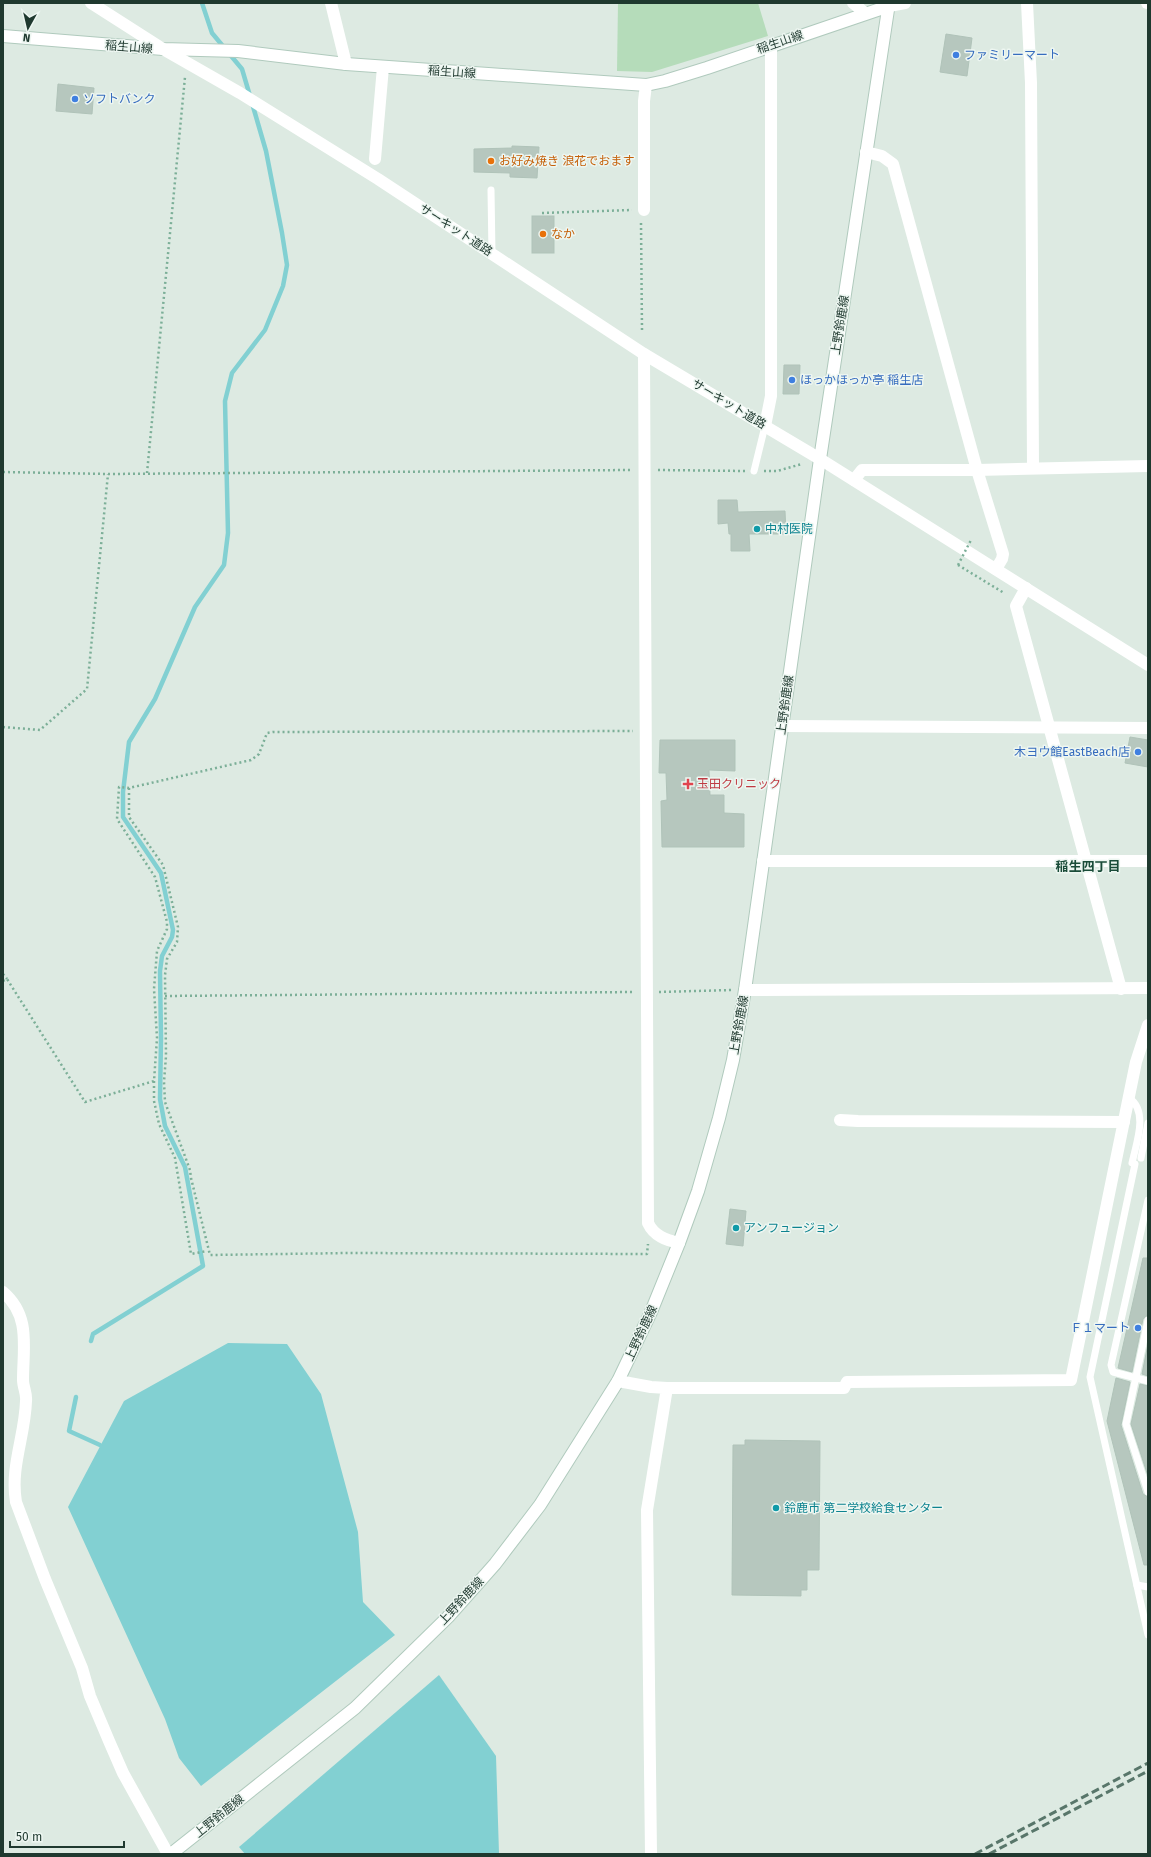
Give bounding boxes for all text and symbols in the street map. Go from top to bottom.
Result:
north arrow [8,8,48,48]
street label: 稲生山線 [755,28,805,56]
text: N [22,30,31,44]
street label: 稲生山線 [104,38,154,56]
place label: ファミリーマート [964,48,1060,62]
marker: ファミリーマート [951,50,961,60]
street label: 稲生山線 [428,63,476,81]
place label: ソフトバンク [83,92,156,106]
marker: ソフトバンク [70,94,80,104]
place label: お好み焼き 浪花でおます [499,154,634,168]
marker: お好み焼き 浪花でおます [486,156,496,166]
street label: サーキット道路 [417,201,495,259]
place label: なか [551,227,575,241]
marker: なか [538,229,548,239]
street label: 上野鈴鹿線 [828,294,852,356]
place label: ほっかほっか亭 稲生店 [800,373,923,387]
marker: ほっかほっか亭 稲生店 [787,375,797,385]
street label: サーキット道路 [689,376,769,432]
place label: 中村医院 [765,522,813,536]
marker: 中村医院 [752,524,762,534]
street label: 上野鈴鹿線 [774,674,796,736]
place label: 木ヨウ館EastBeach店 [1014,745,1130,759]
marker: 木ヨウ館EastBeach店 [1133,747,1143,757]
place label: 玉田クリニック [697,777,781,791]
marker: 玉田クリニック [682,778,694,790]
district label: 稲生四丁目 [1055,859,1121,874]
street label: 上野鈴鹿線 [727,994,751,1056]
place label: アンフュージョン [744,1221,839,1235]
marker: アンフュージョン [731,1223,741,1233]
street label: 上野鈴鹿線 [622,1303,660,1363]
place label: Ｆ１マート [1070,1321,1130,1335]
marker: Ｆ１マート [1133,1323,1143,1333]
place label: 鈴鹿市 第二学校給食センター [784,1501,943,1515]
marker: 鈴鹿市 第二学校給食センター [771,1503,781,1513]
street label: 上野鈴鹿線 [435,1574,487,1628]
street label: 上野鈴鹿線 [191,1792,247,1840]
scale bar [10,1823,124,1849]
text: 50 m [16,1830,42,1844]

